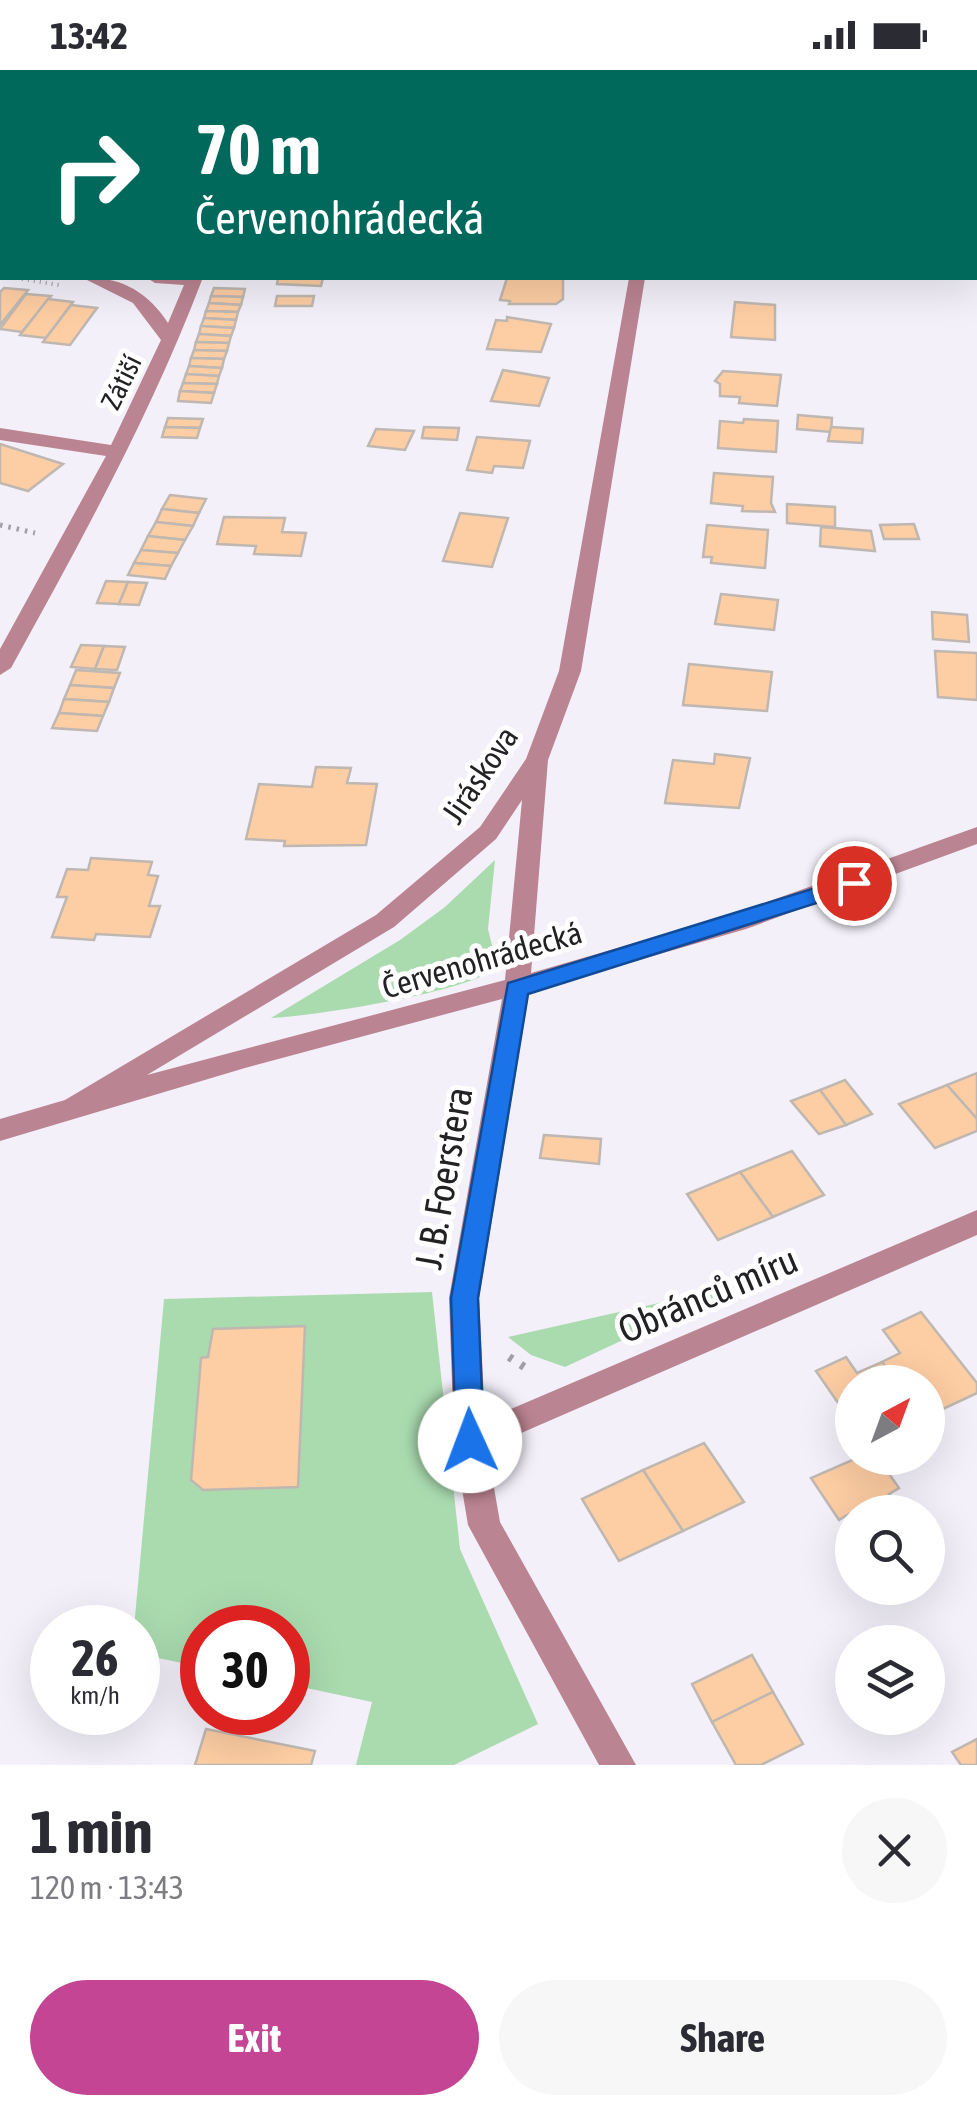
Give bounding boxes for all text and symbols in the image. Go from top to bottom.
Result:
text: 13:42 [50,14,128,57]
text: 70 m [195,109,321,189]
icon: right [30,110,160,240]
text: Červenohrádecká [195,192,485,244]
street label: Zátiší [94,350,148,414]
street label: Jiráskova [434,719,525,830]
pin [812,841,897,926]
icon: arrive [827,856,882,911]
street label: Červenohrádecká [378,913,586,1006]
street label: J. B. Foerstera [406,1084,481,1272]
street label: Obránců míru [612,1238,804,1351]
north arrow [835,1365,945,1475]
map controls [835,1365,945,1735]
position arrow [418,1389,522,1493]
button: search [835,1495,945,1605]
speed limit sign: 30 [180,1605,310,1735]
button: layers [835,1625,945,1735]
text: 26 [71,1629,118,1687]
text: km/h [70,1681,120,1709]
text: 1 min [30,1797,153,1866]
button: close [842,1798,947,1903]
text: 120 m · 13:43 [30,1869,184,1906]
button: Exit [30,1980,479,2095]
button: Share [499,1980,947,2095]

